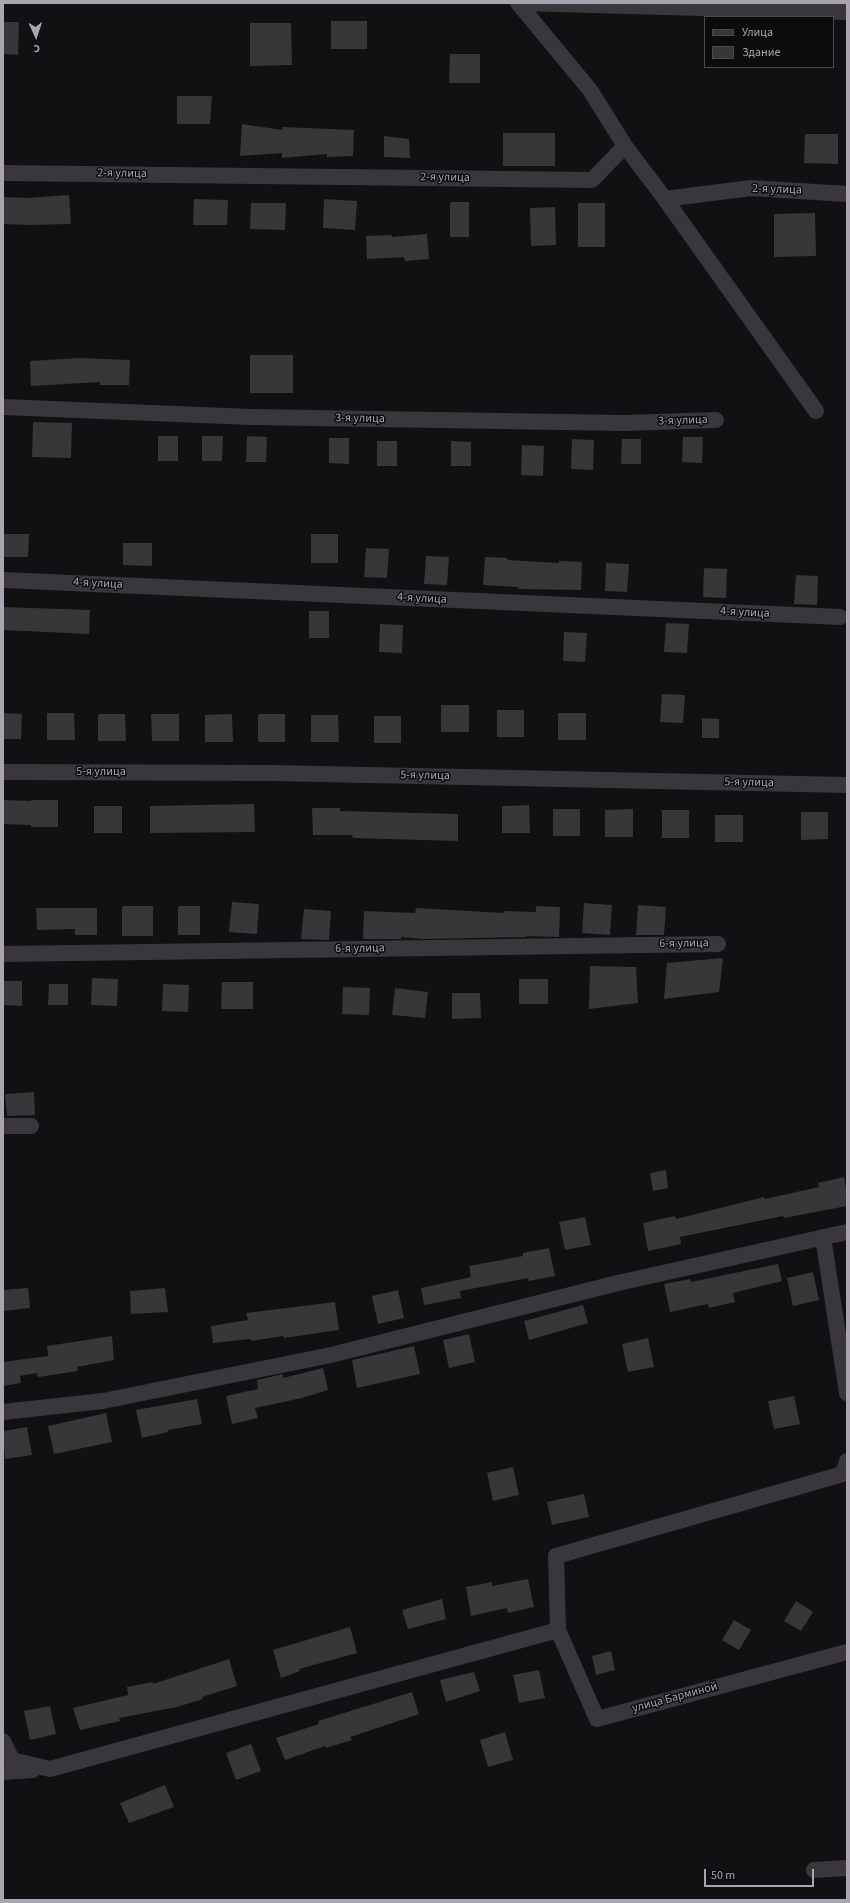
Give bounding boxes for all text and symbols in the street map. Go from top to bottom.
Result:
north arrow [16,16,56,56]
legend [704,16,834,68]
text: Улица [742,24,773,41]
text: С [33,41,40,56]
text: Здание [742,44,781,61]
street label: 2-я улица [97,166,147,182]
street label: 2-я улица [420,170,470,186]
street label: 2-я улица [752,182,802,198]
street label: 3-я улица [335,411,385,427]
street label: 3-я улица [658,413,708,429]
street label: 4-я улица [73,576,123,592]
street label: 4-я улица [397,591,447,607]
street label: 4-я улица [720,605,770,621]
street label: 5-я улица [76,765,126,779]
street label: 5-я улица [400,768,450,784]
street label: 5-я улица [724,775,774,791]
street label: 6-я улица [659,936,709,952]
street label: 6-я улица [335,941,385,957]
street label: улица Барминой [631,1680,719,1716]
scale bar [706,1861,816,1887]
text: 50 m [711,1867,735,1884]

